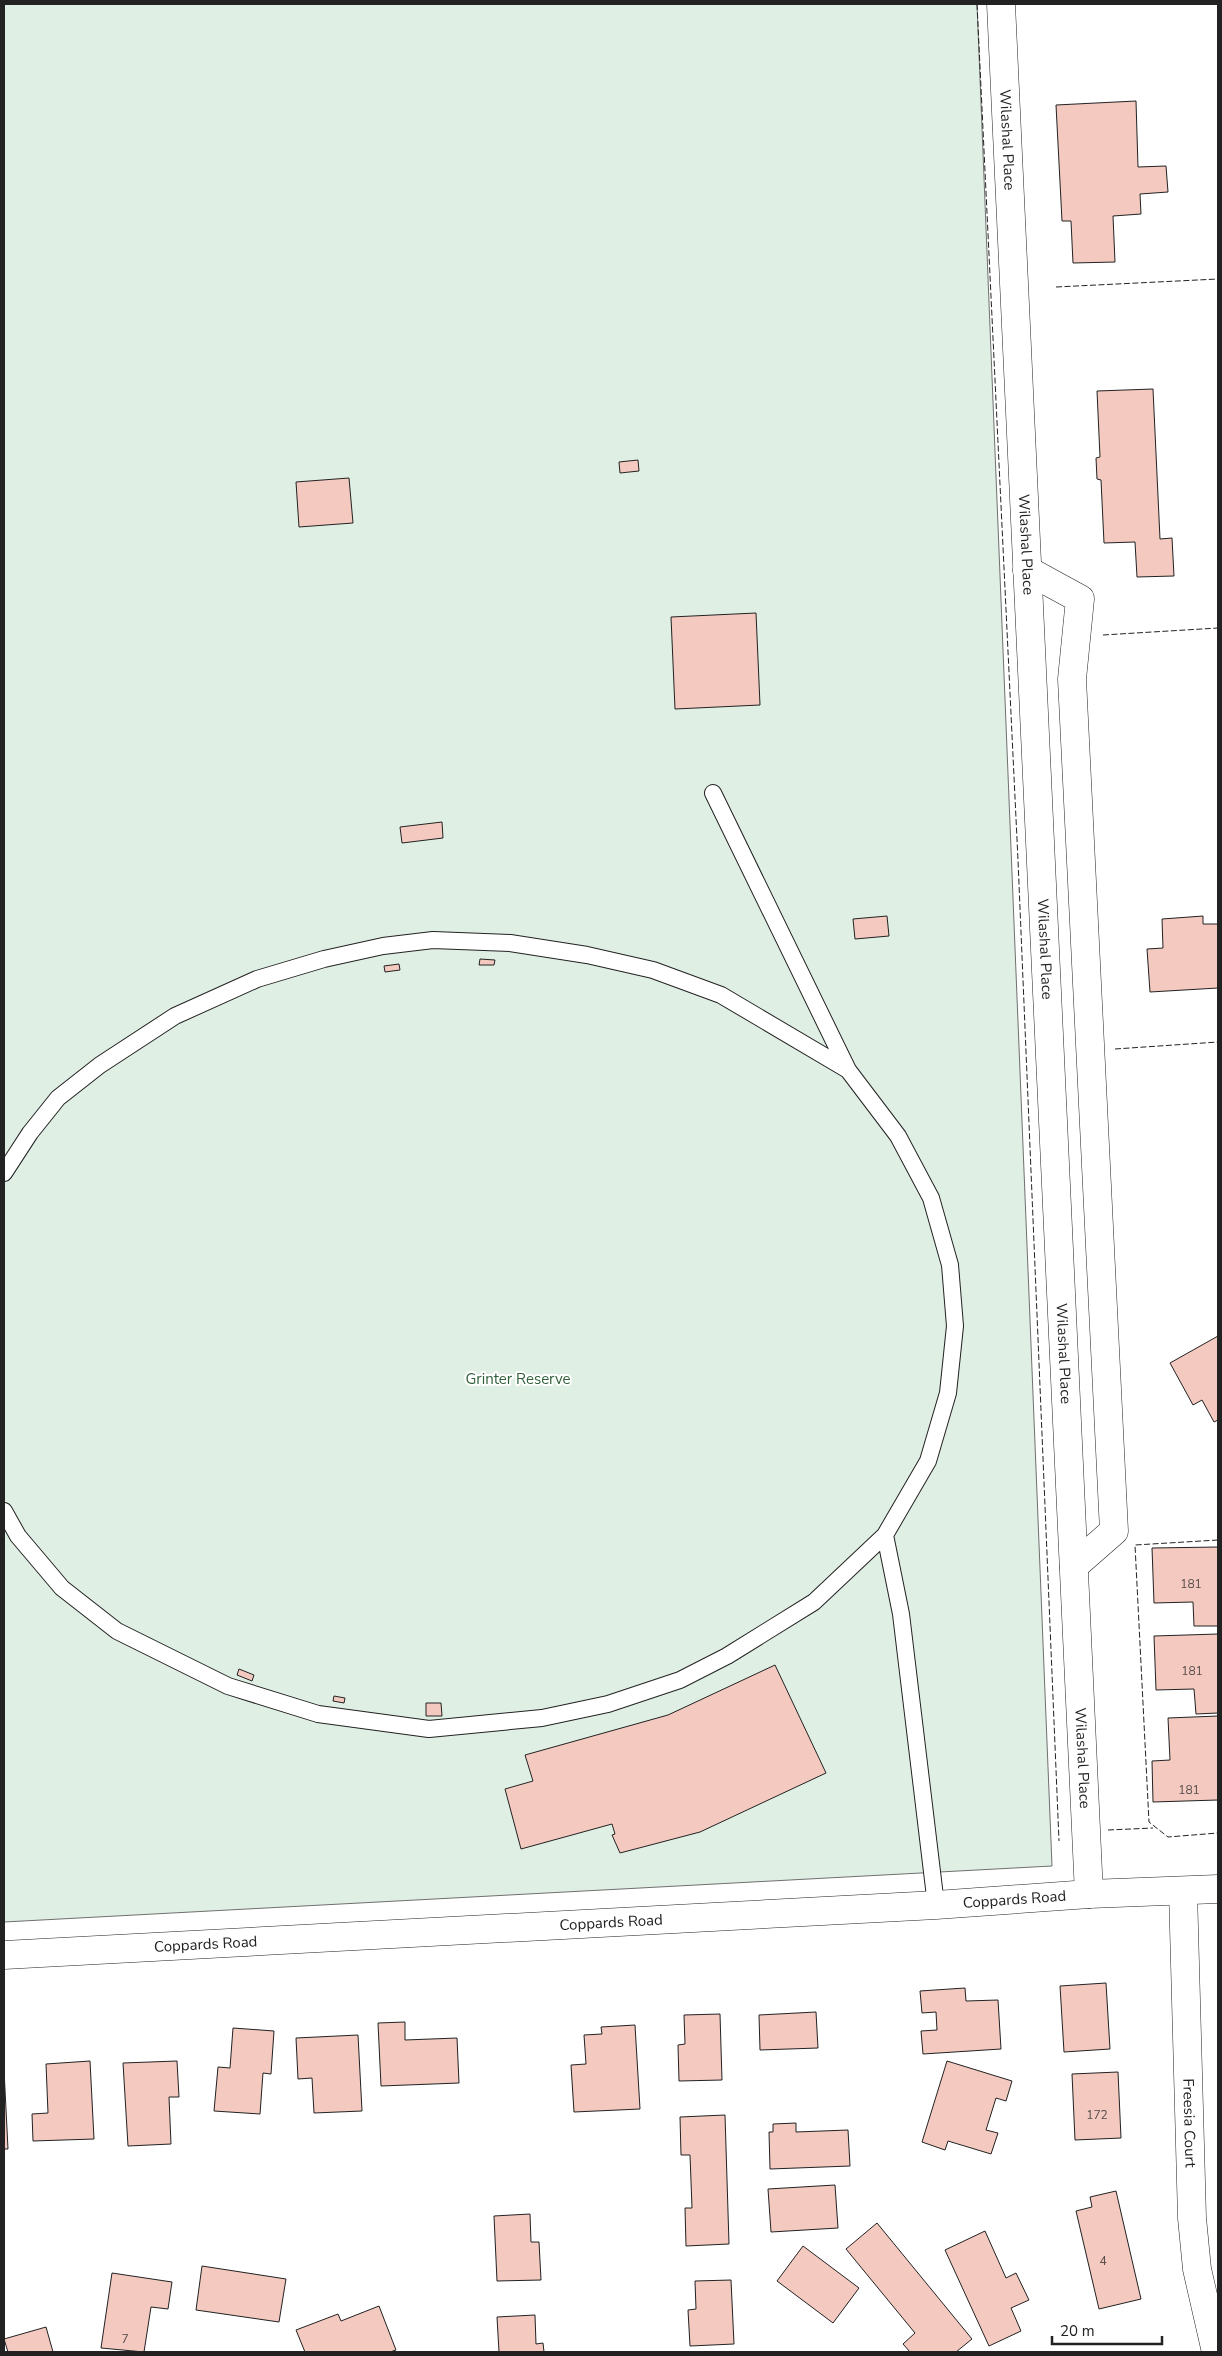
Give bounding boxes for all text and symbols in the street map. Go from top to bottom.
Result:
street label: Wilashal Place [995,89,1020,191]
street label: Wilashal Place [1014,493,1039,595]
street label: Wilashal Place [1033,898,1057,1000]
street label: Wilashal Place [1051,1303,1076,1405]
park label: Grinter Reserve [465,1369,571,1389]
house number: 181 [1180,1576,1202,1592]
house number: 181 [1181,1663,1203,1679]
street label: Wilashal Place [1070,1707,1095,1809]
house number: 181 [1178,1782,1200,1798]
street label: Coppards Road [962,1886,1067,1913]
street label: Coppards Road [559,1910,663,1935]
street label: Coppards Road [154,1931,258,1957]
street label: Freesia Court [1178,2078,1201,2169]
house number: 172 [1086,2107,1108,2123]
house number: 4 [1099,2253,1107,2269]
scale bar [1052,2314,1162,2346]
text: 20 m [1060,2321,1095,2341]
house number: 7 [121,2331,129,2347]

